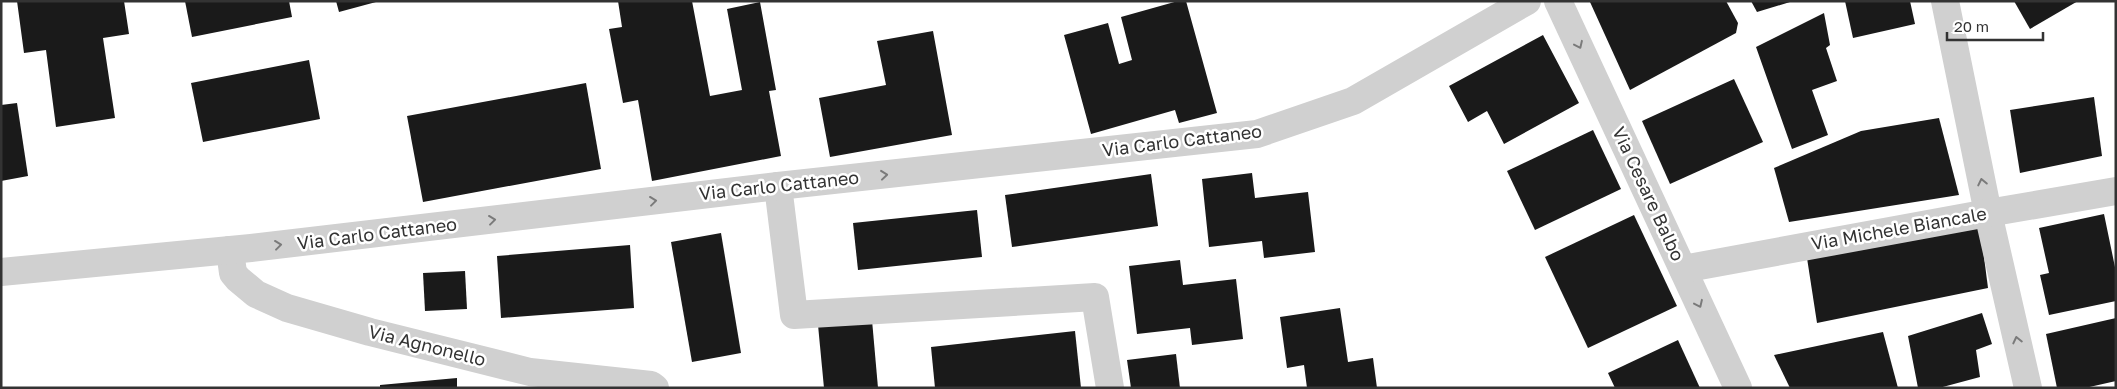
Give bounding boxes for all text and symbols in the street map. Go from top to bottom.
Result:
scale bar [1947,10,2043,42]
text: 20 m [1954,17,1989,35]
one-way arrow [1572,40,1583,49]
street label: Via Carlo Cattaneo [1101,119,1263,161]
street label: Via Cesare Balbo [1608,123,1690,264]
street label: Via Carlo Cattaneo [698,166,860,204]
one-way arrow [881,170,889,181]
one-way arrow [1977,177,1988,186]
one-way arrow [650,196,658,207]
street label: Via Michele Biancale [1809,202,1988,254]
street label: Via Carlo Cattaneo [296,212,458,254]
one-way arrow [488,215,496,226]
one-way arrow [275,240,283,251]
one-way arrow [1693,299,1703,308]
street label: Via Agnonello [366,320,488,370]
one-way arrow [2012,336,2023,345]

